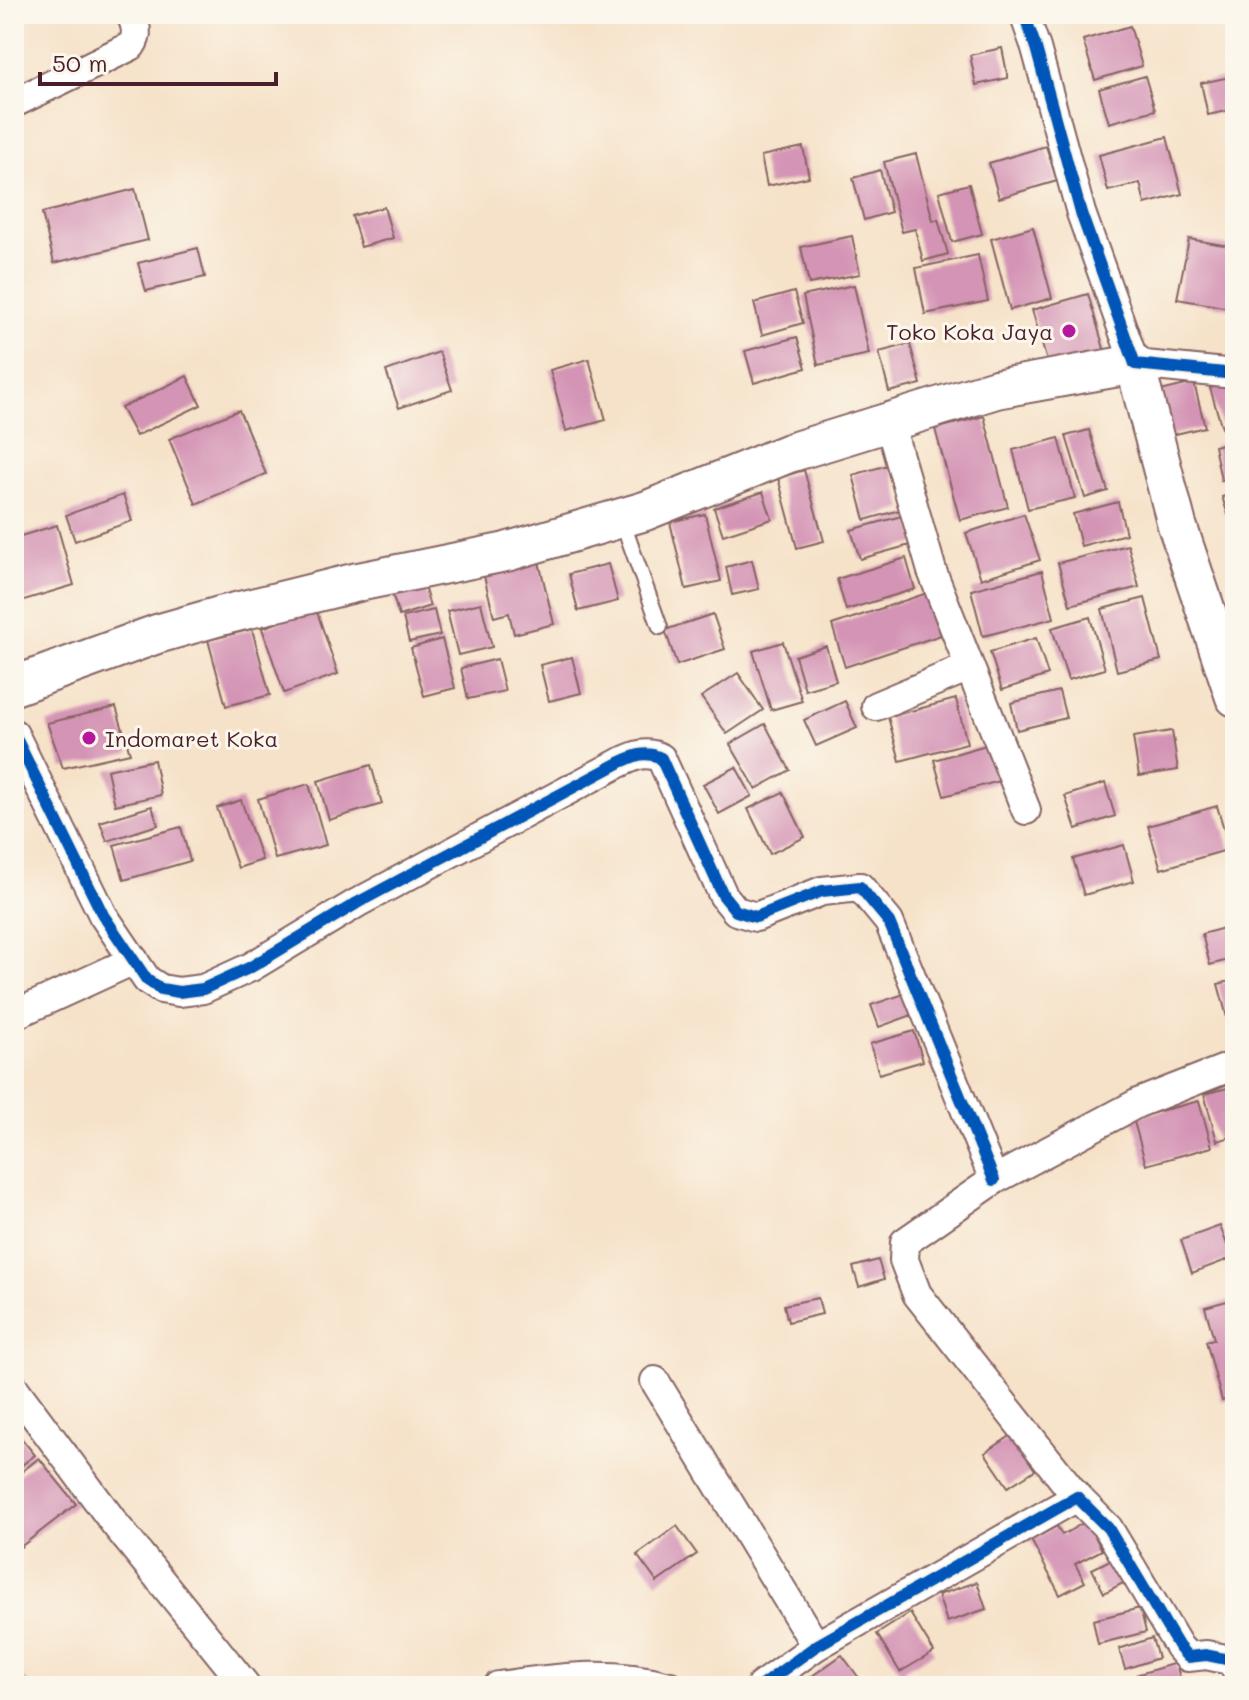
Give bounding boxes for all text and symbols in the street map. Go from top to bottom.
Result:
scale bar [40,36,276,86]
text: 50 m [52,47,108,78]
place label: Toko Koka Jaya [886,317,1053,346]
marker: Toko Koka Jaya [1060,322,1078,340]
place label: Indomaret Koka [105,724,278,753]
marker: Indomaret Koka [80,729,98,747]

